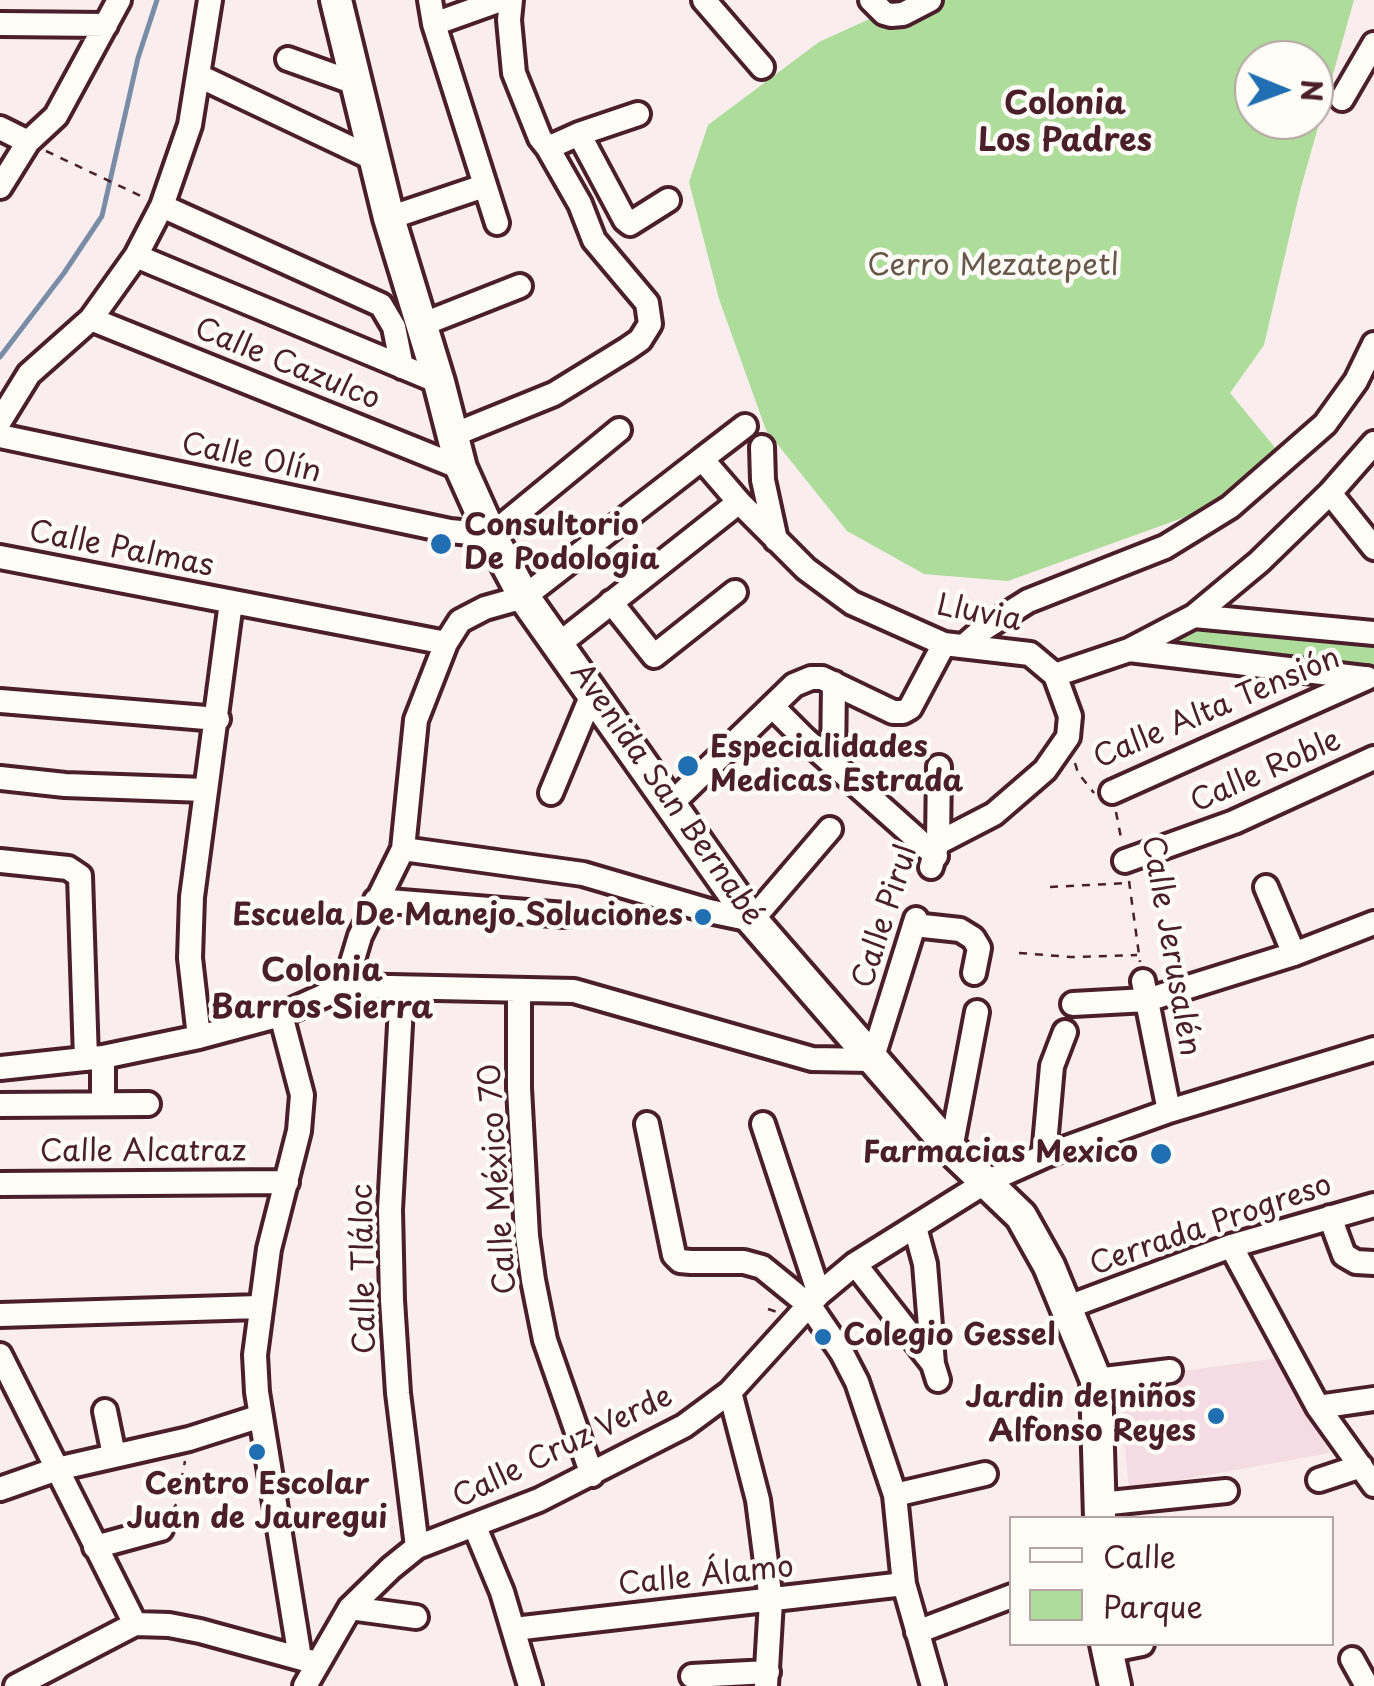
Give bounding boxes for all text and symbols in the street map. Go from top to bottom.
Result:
north arrow [1234,40,1334,140]
text: N [1291,79,1334,102]
district label: Colonia Los Padres [978,86,1152,161]
park label: Cerro Mezatepetl [867,249,1119,285]
street label: Calle Cazulco [189,311,385,419]
street label: Calle Olín [178,427,324,491]
place label: Consultorio De Podologia [464,509,660,580]
street label: Calle Palmas [26,514,216,586]
marker: Consultorio De Podologia [428,531,454,557]
street label: Lluvia [933,588,1025,640]
street label: Calle Alta Tensión [1088,641,1346,777]
street label: Avenida San Bernabé [562,657,770,933]
street label: Calle Roble [1185,723,1347,821]
place label: Especialidades Medicas Estrada [710,731,963,802]
marker: Especialidades Medicas Estrada [675,753,701,779]
street label: Calle Jerusalén [1133,833,1207,1059]
street label: Calle Pirul [846,841,926,993]
place label: Escuela De Manejo Soluciones [232,899,683,935]
marker: Escuela De Manejo Soluciones [692,906,714,928]
district label: Colonia Barros Sierra [211,953,433,1028]
street label: Calle México 70 [473,1062,525,1296]
street label: Calle Alcatraz [40,1135,246,1171]
place label: Farmacias Mexico [863,1136,1138,1172]
marker: Farmacias Mexico [1148,1141,1174,1167]
street label: Cerrada Progreso [1085,1168,1337,1284]
street label: Calle Tláloc [346,1183,384,1355]
place label: Colegio Gessel [843,1319,1056,1355]
marker: Colegio Gessel [812,1326,834,1348]
street label: Calle Cruz Verde [447,1379,679,1517]
place label: Jardin de niños Alfonso Reyes [965,1381,1196,1452]
marker: Jardin de niños Alfonso Reyes [1205,1405,1227,1427]
marker: Centro Escolar Juan de Jauregui [246,1441,268,1463]
place label: Centro Escolar Juan de Jauregui [126,1468,388,1538]
legend [1009,1516,1334,1646]
text: Calle [1103,1533,1176,1578]
street label: Calle Álamo [617,1550,795,1604]
text: Parque [1103,1583,1203,1628]

